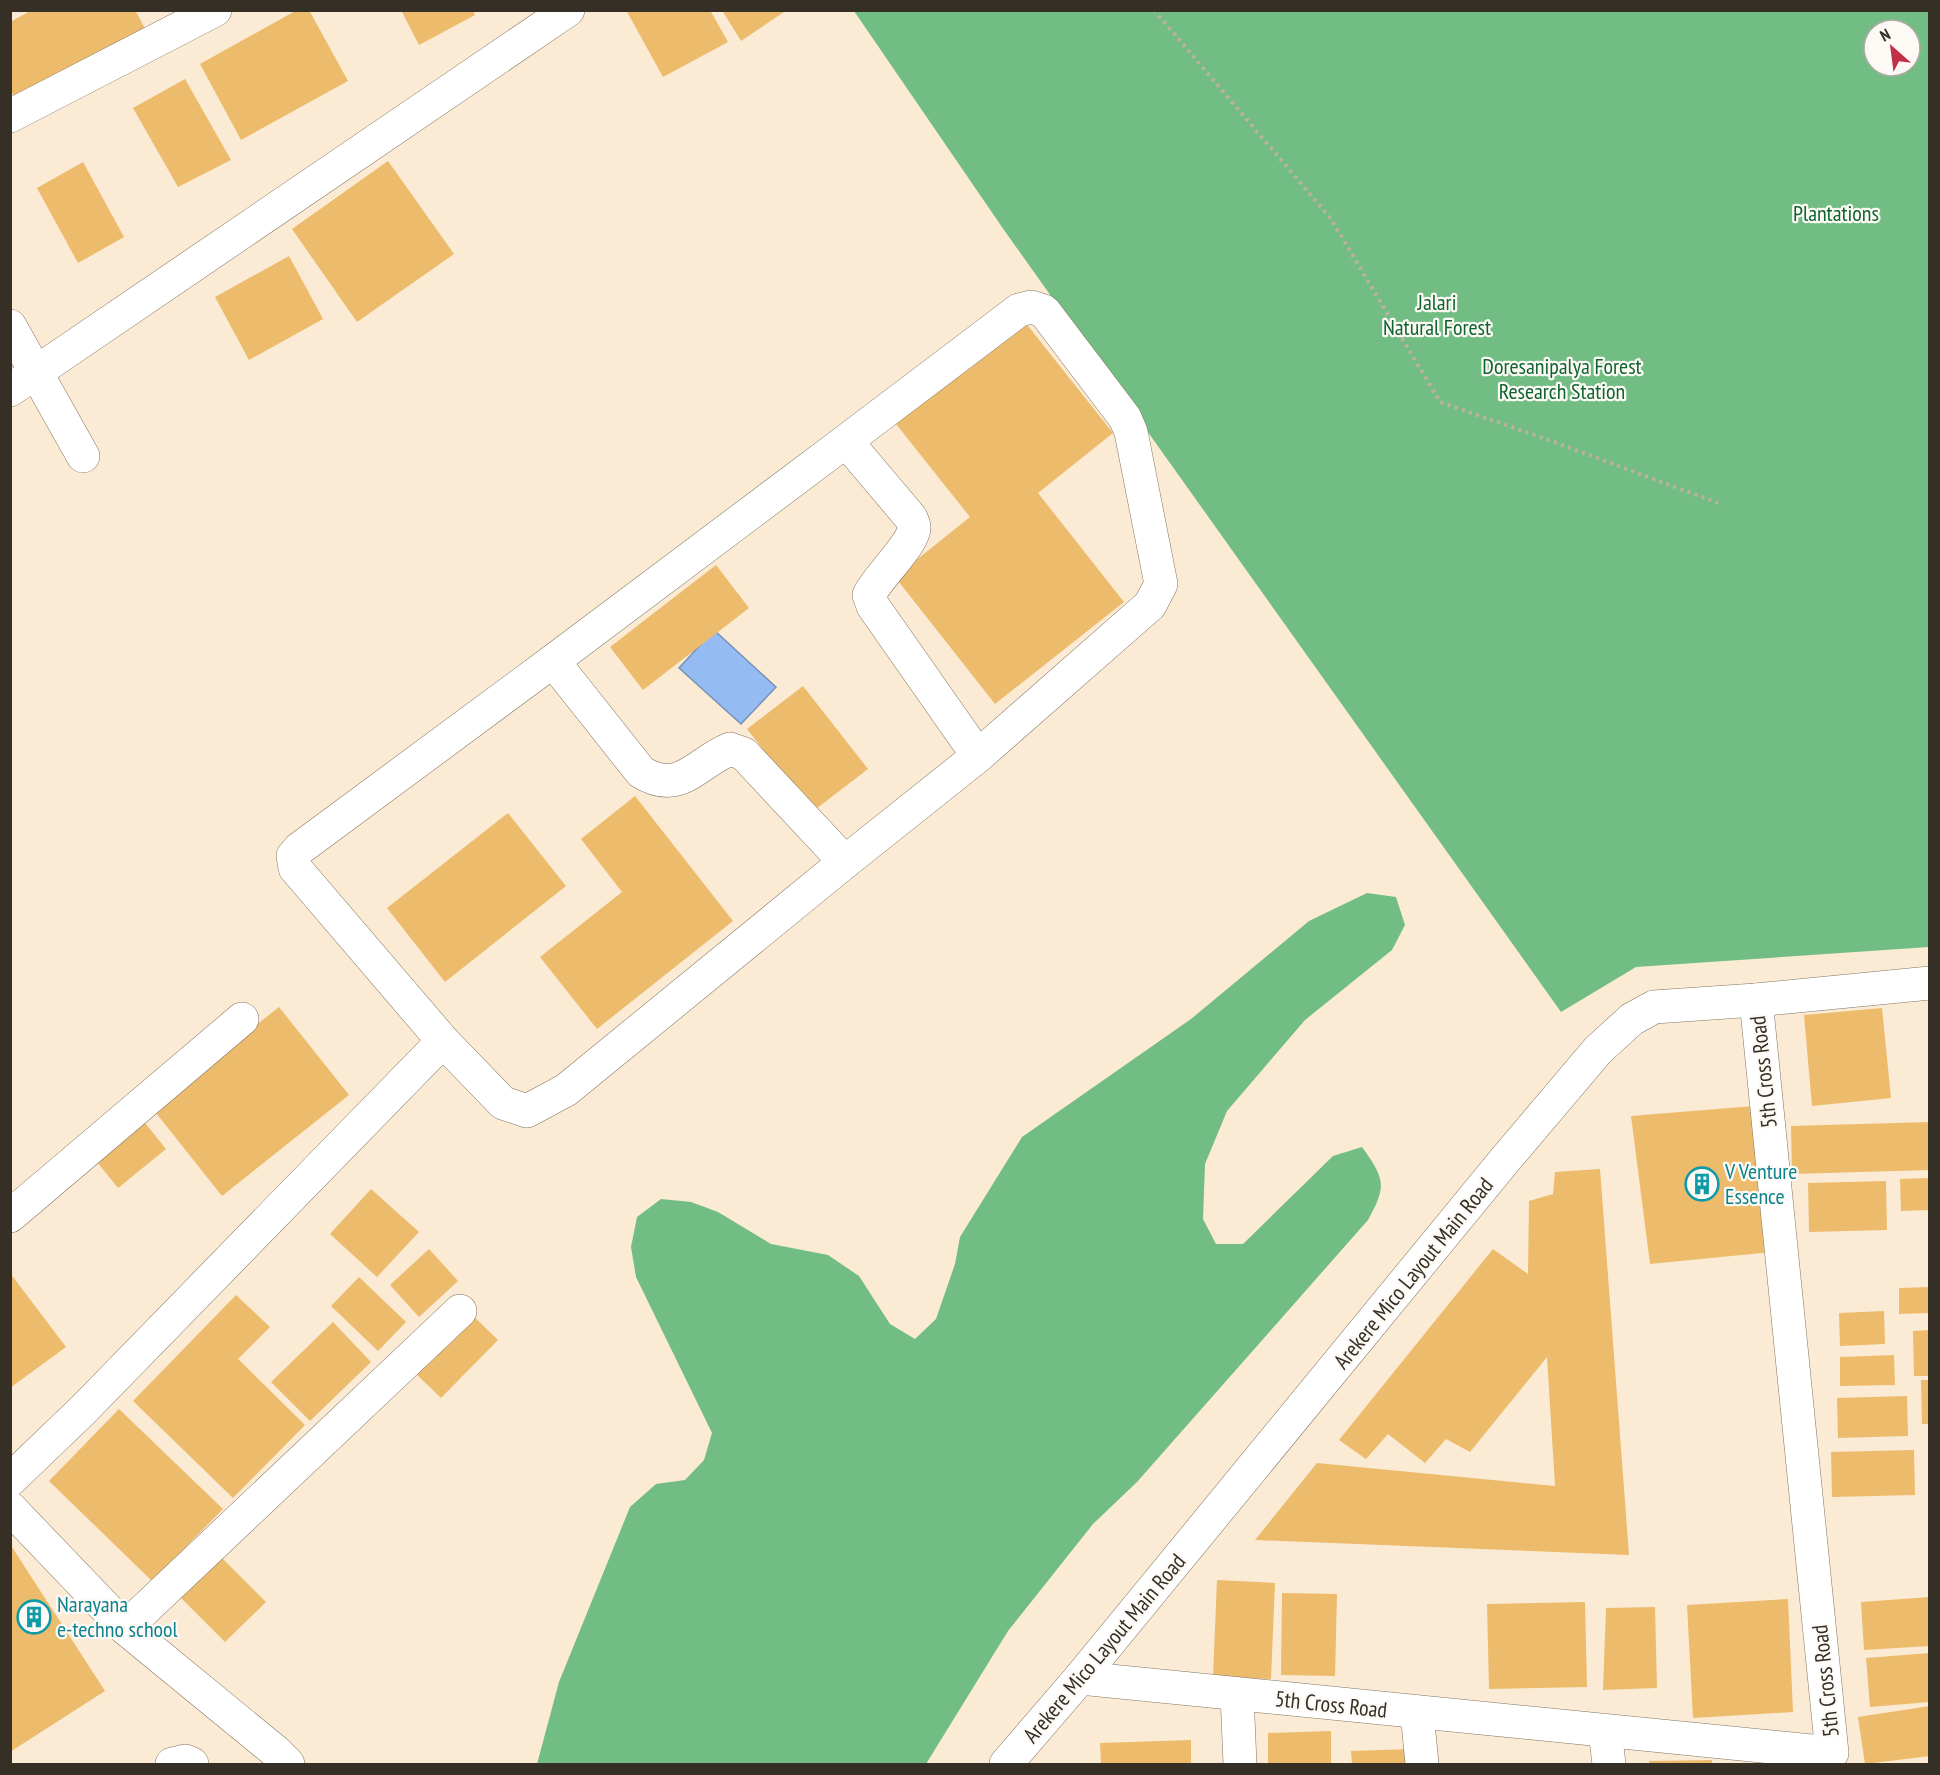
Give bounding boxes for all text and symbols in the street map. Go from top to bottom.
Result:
north arrow [1862,18,1922,78]
text: N [1876,24,1893,46]
park label: Plantations [1793,199,1879,227]
park label: Jalari Natural Forest [1383,288,1491,341]
park label: Doresanipalya Forest Research Station [1482,352,1642,405]
street label: 5th Cross Road [1743,1015,1783,1129]
place label: V Venture Essence [1724,1157,1797,1210]
building icon: V Venture Essence [1684,1166,1720,1202]
street label: Arekere Mico Layout Main Road [1327,1172,1499,1374]
street label: Arekere Mico Layout Main Road [1017,1548,1191,1748]
place label: Narayana e-techno school [57,1590,179,1643]
building icon: Narayana e-techno school [16,1599,52,1635]
street label: 5th Cross Road [1805,1624,1845,1738]
street label: 5th Cross Road [1274,1684,1388,1724]

